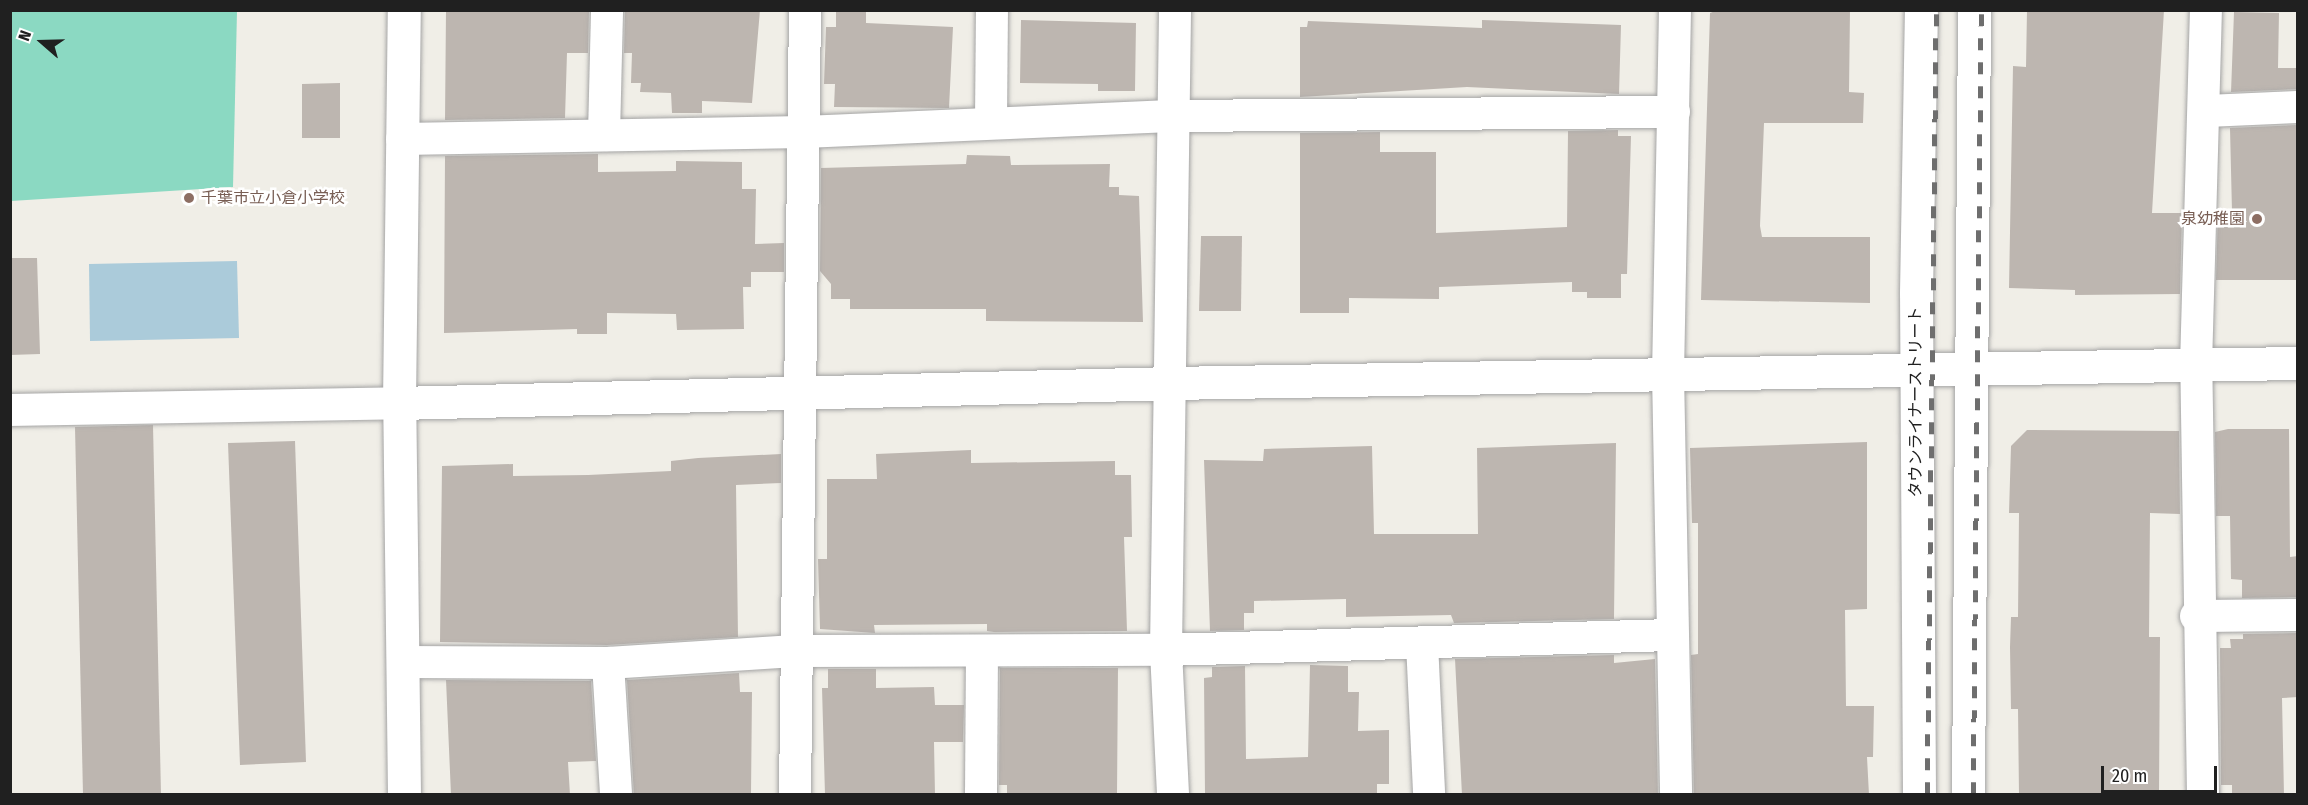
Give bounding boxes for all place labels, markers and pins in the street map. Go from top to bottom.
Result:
place label: 千葉市立小倉小学校 [201,188,345,208]
marker: 千葉市立小倉小学校 [182,191,196,205]
place label: 泉幼稚園 [2181,209,2245,229]
marker: 泉幼稚園 [2250,212,2264,226]

